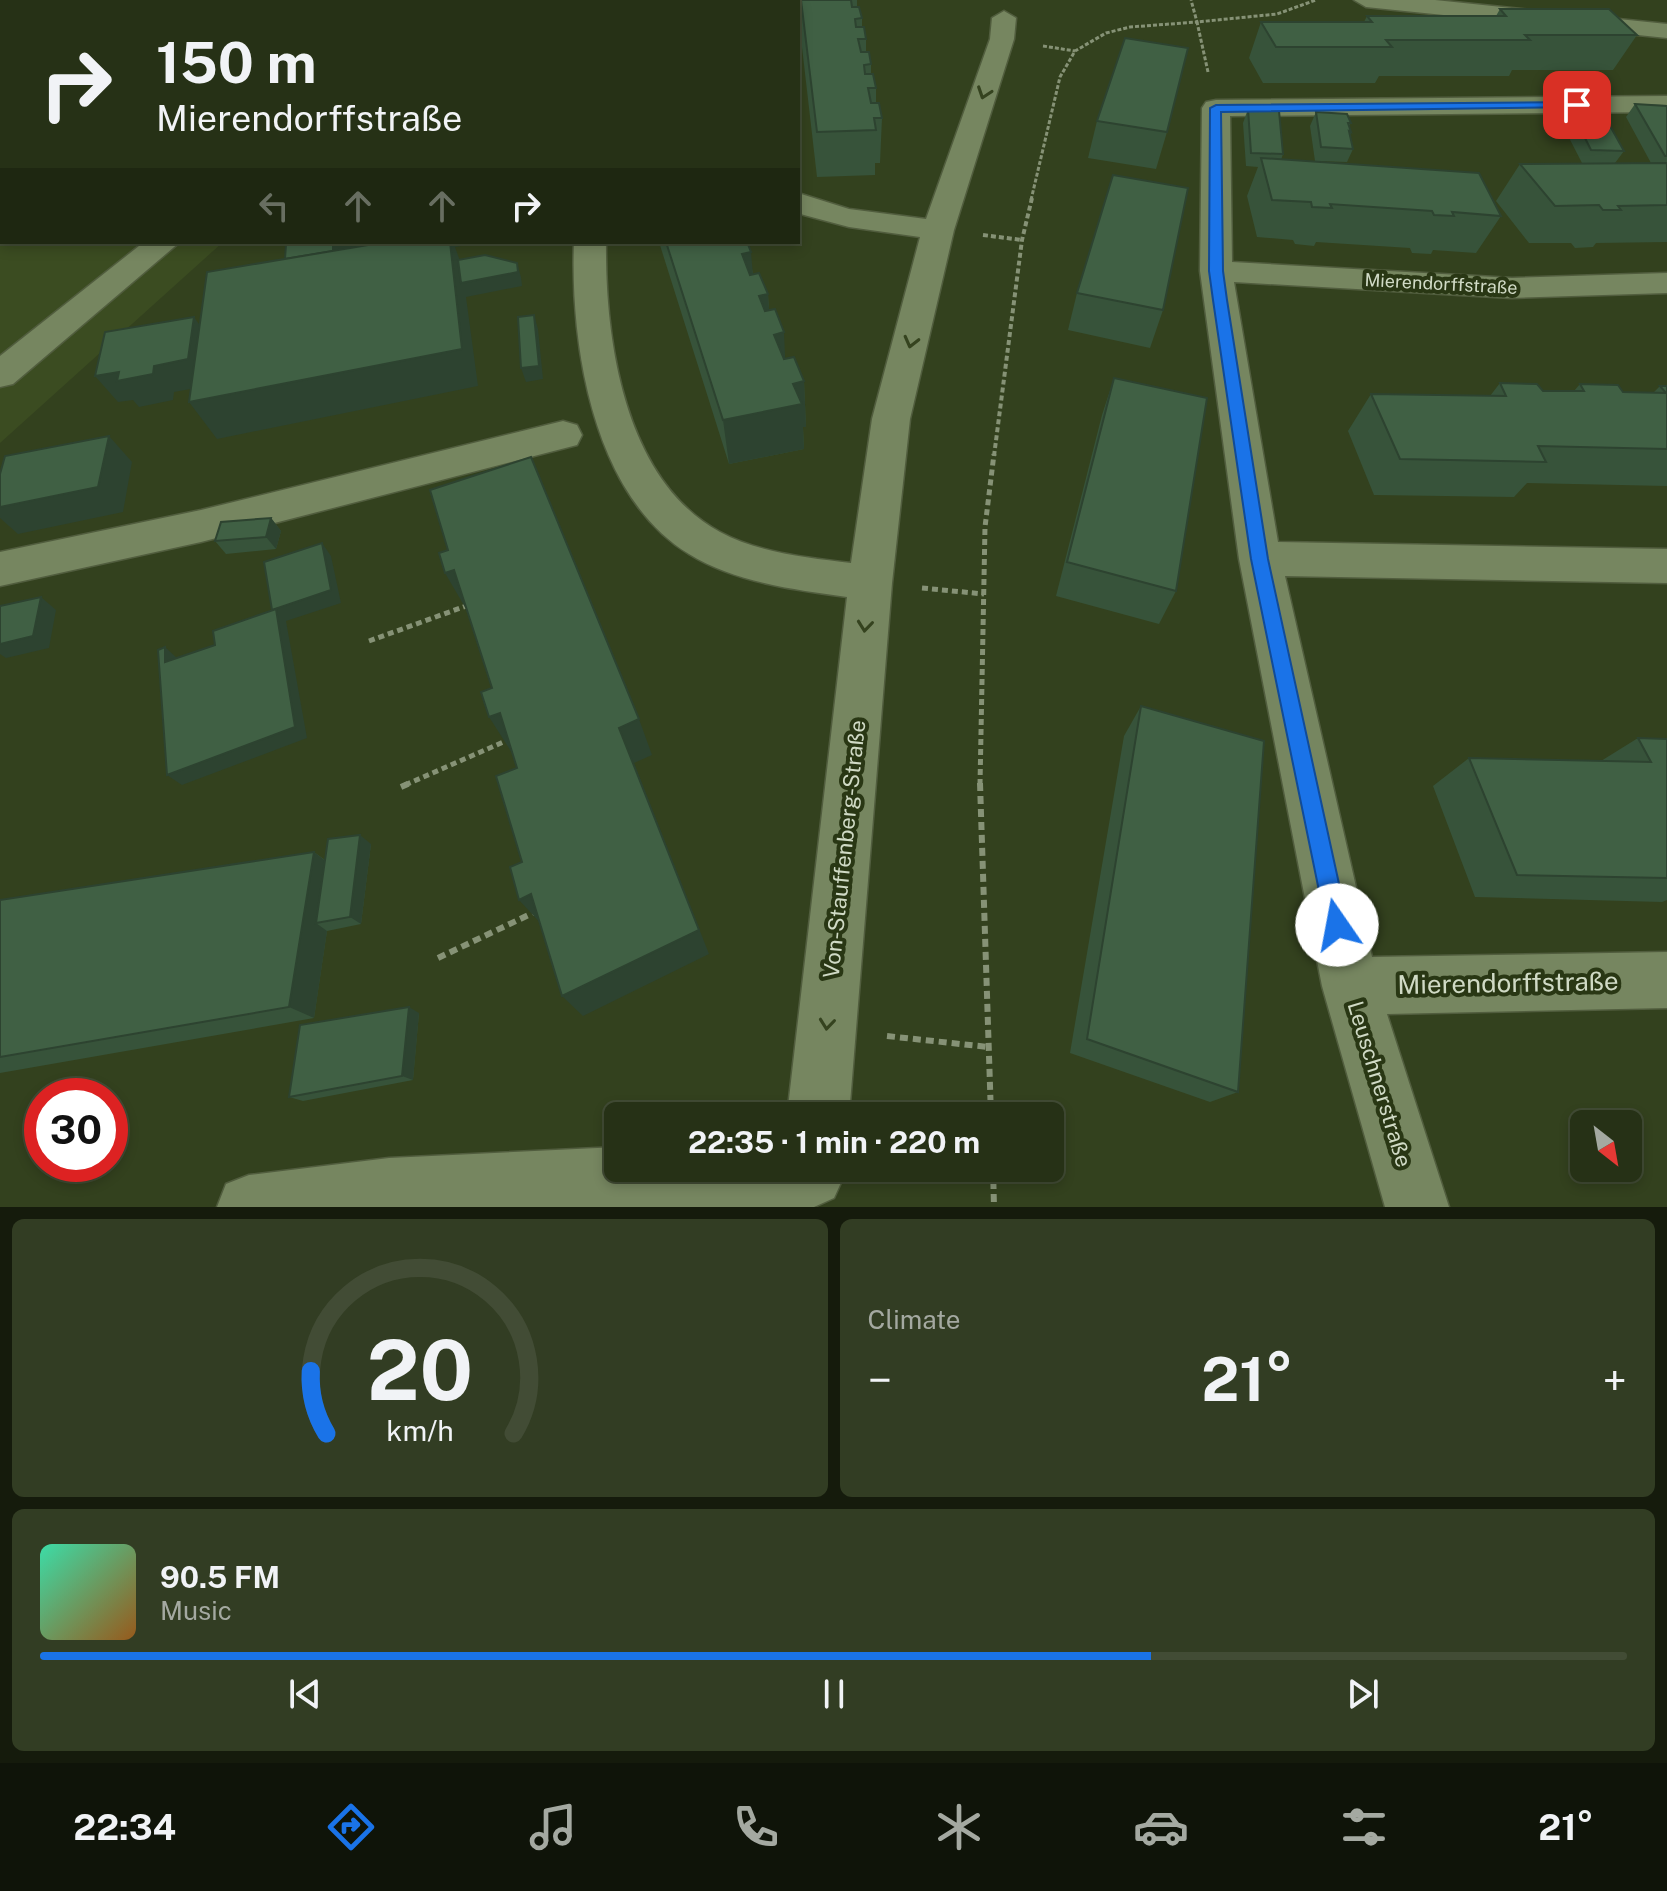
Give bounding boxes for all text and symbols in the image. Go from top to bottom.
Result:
text: 150 m [156,30,317,96]
icon: right [24,32,128,136]
pin [1543,71,1611,139]
icon: arrive [1555,83,1599,127]
one-way arrow [978,85,994,99]
text: Mierendorffstraße [156,97,463,139]
icon: left [252,184,296,228]
icon: ahead [336,184,380,228]
icon: ahead [420,184,464,228]
icon: right [504,184,548,228]
street label: Mierendorffstraße [1364,269,1518,298]
one-way arrow [903,334,920,348]
one-way arrow [857,620,874,633]
street label: Von-Stauffenberg-Straße [818,719,870,979]
position arrow [1295,883,1379,967]
street label: Mierendorffstraße [1397,965,1619,1000]
street label: Leuschnerstraße [1342,998,1418,1170]
one-way arrow [819,1018,836,1031]
speed limit sign: 30 [24,1078,128,1182]
north arrow [1570,1110,1642,1182]
map controls [1570,1110,1642,1182]
text: 22:35 · 1 min · 220 m [688,1124,980,1160]
text: Climate [868,1304,961,1335]
text: 20 [367,1321,473,1419]
text: 21° [1201,1344,1293,1415]
text: − [868,1354,892,1406]
text: + [1603,1354,1627,1406]
text: km/h [386,1414,453,1447]
text: 90.5 FM [160,1559,280,1595]
text: Music [160,1595,232,1626]
icon: previous [283,1672,327,1716]
icon: pause [812,1672,856,1716]
icon: next [1341,1672,1385,1716]
icon: directions [323,1799,379,1855]
icon: music [525,1799,581,1855]
icon: phone [728,1799,784,1855]
icon: climate [931,1799,987,1855]
icon: car [1133,1799,1189,1855]
icon: filters [1336,1799,1392,1855]
text: 22:34 [73,1806,176,1848]
text: 21° [1538,1806,1594,1848]

